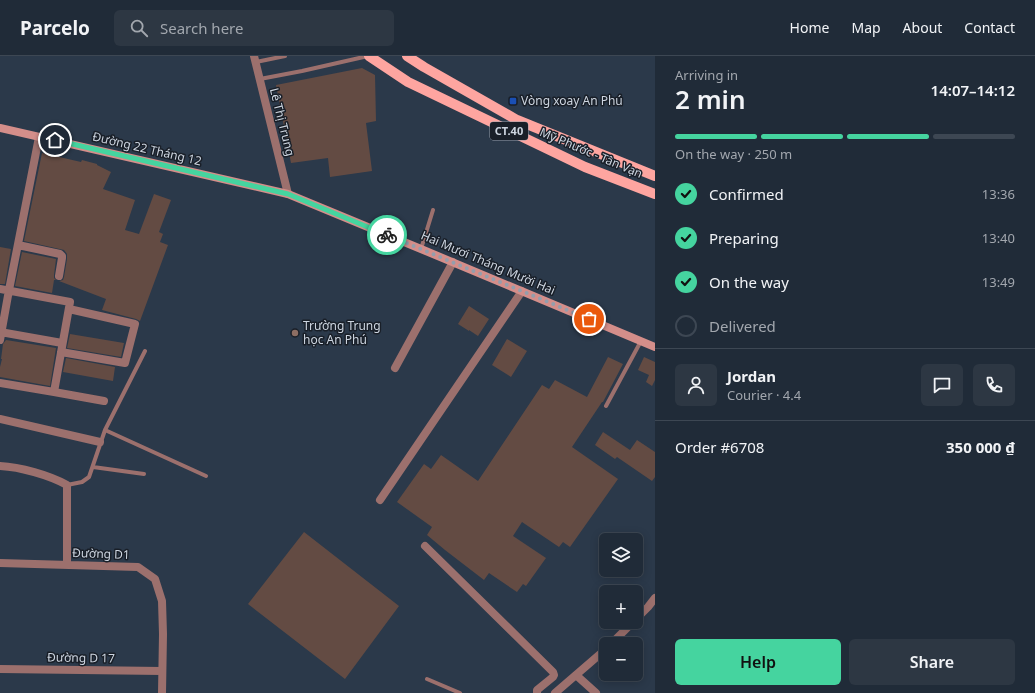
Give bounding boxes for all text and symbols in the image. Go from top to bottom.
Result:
search box [114,10,394,46]
text: Parcelo [20,15,90,41]
icon: search [128,17,150,39]
text: Search here [160,18,243,38]
text: Home [790,18,829,37]
text: Map [851,18,881,37]
text: About [903,18,942,37]
text: Contact [964,18,1015,37]
text: Arriving in [675,66,738,84]
text: 14:07–14:12 [931,80,1015,100]
text: 2 min [675,81,746,117]
street label: Lê Thị Trung [266,86,299,158]
place label: Vòng xoay An Phú [521,92,623,109]
marker: Vòng xoay An Phú [508,96,518,106]
road number: CT.40 [490,122,528,140]
pin [38,123,72,157]
street label: Mỹ Phước - Tân Vạn [537,123,645,182]
street label: Đường 22 Tháng 12 [91,128,203,169]
icon: home [44,129,66,151]
text: On the way · 250 m [675,145,792,163]
icon: check [675,183,697,205]
text: Confirmed [709,184,784,204]
text: 13:36 [982,185,1015,203]
courier [367,215,407,255]
icon: bike [376,224,398,246]
street label: Hai Mươi Tháng Mười Hai [418,226,558,299]
icon: check [675,227,697,249]
text: Preparing [709,228,779,248]
text: 13:40 [982,229,1015,247]
icon: check [675,271,697,293]
text: On the way [709,272,789,292]
text: 13:49 [982,273,1015,291]
pin [572,302,606,336]
icon: bag [578,308,600,330]
text: Delivered [709,316,776,336]
place label: Trường Trung học An Phú [303,317,381,348]
marker: Trường Trung học An Phú [290,328,300,338]
button: person [675,364,717,406]
button: chat [921,364,963,406]
button: phone [973,364,1015,406]
text: Jordan [727,366,776,386]
text: Courier · 4.4 [727,386,801,404]
text: Order #6708 [675,437,764,457]
text: 350 000 ₫ [946,437,1015,457]
map controls [599,533,643,681]
button: layers [599,533,643,577]
street label: Đường D1 [72,544,130,563]
button: + [599,585,643,629]
button: − [599,637,643,681]
button: Help [675,639,841,685]
button: Share [849,639,1015,685]
street label: Đường D 17 [47,648,115,667]

